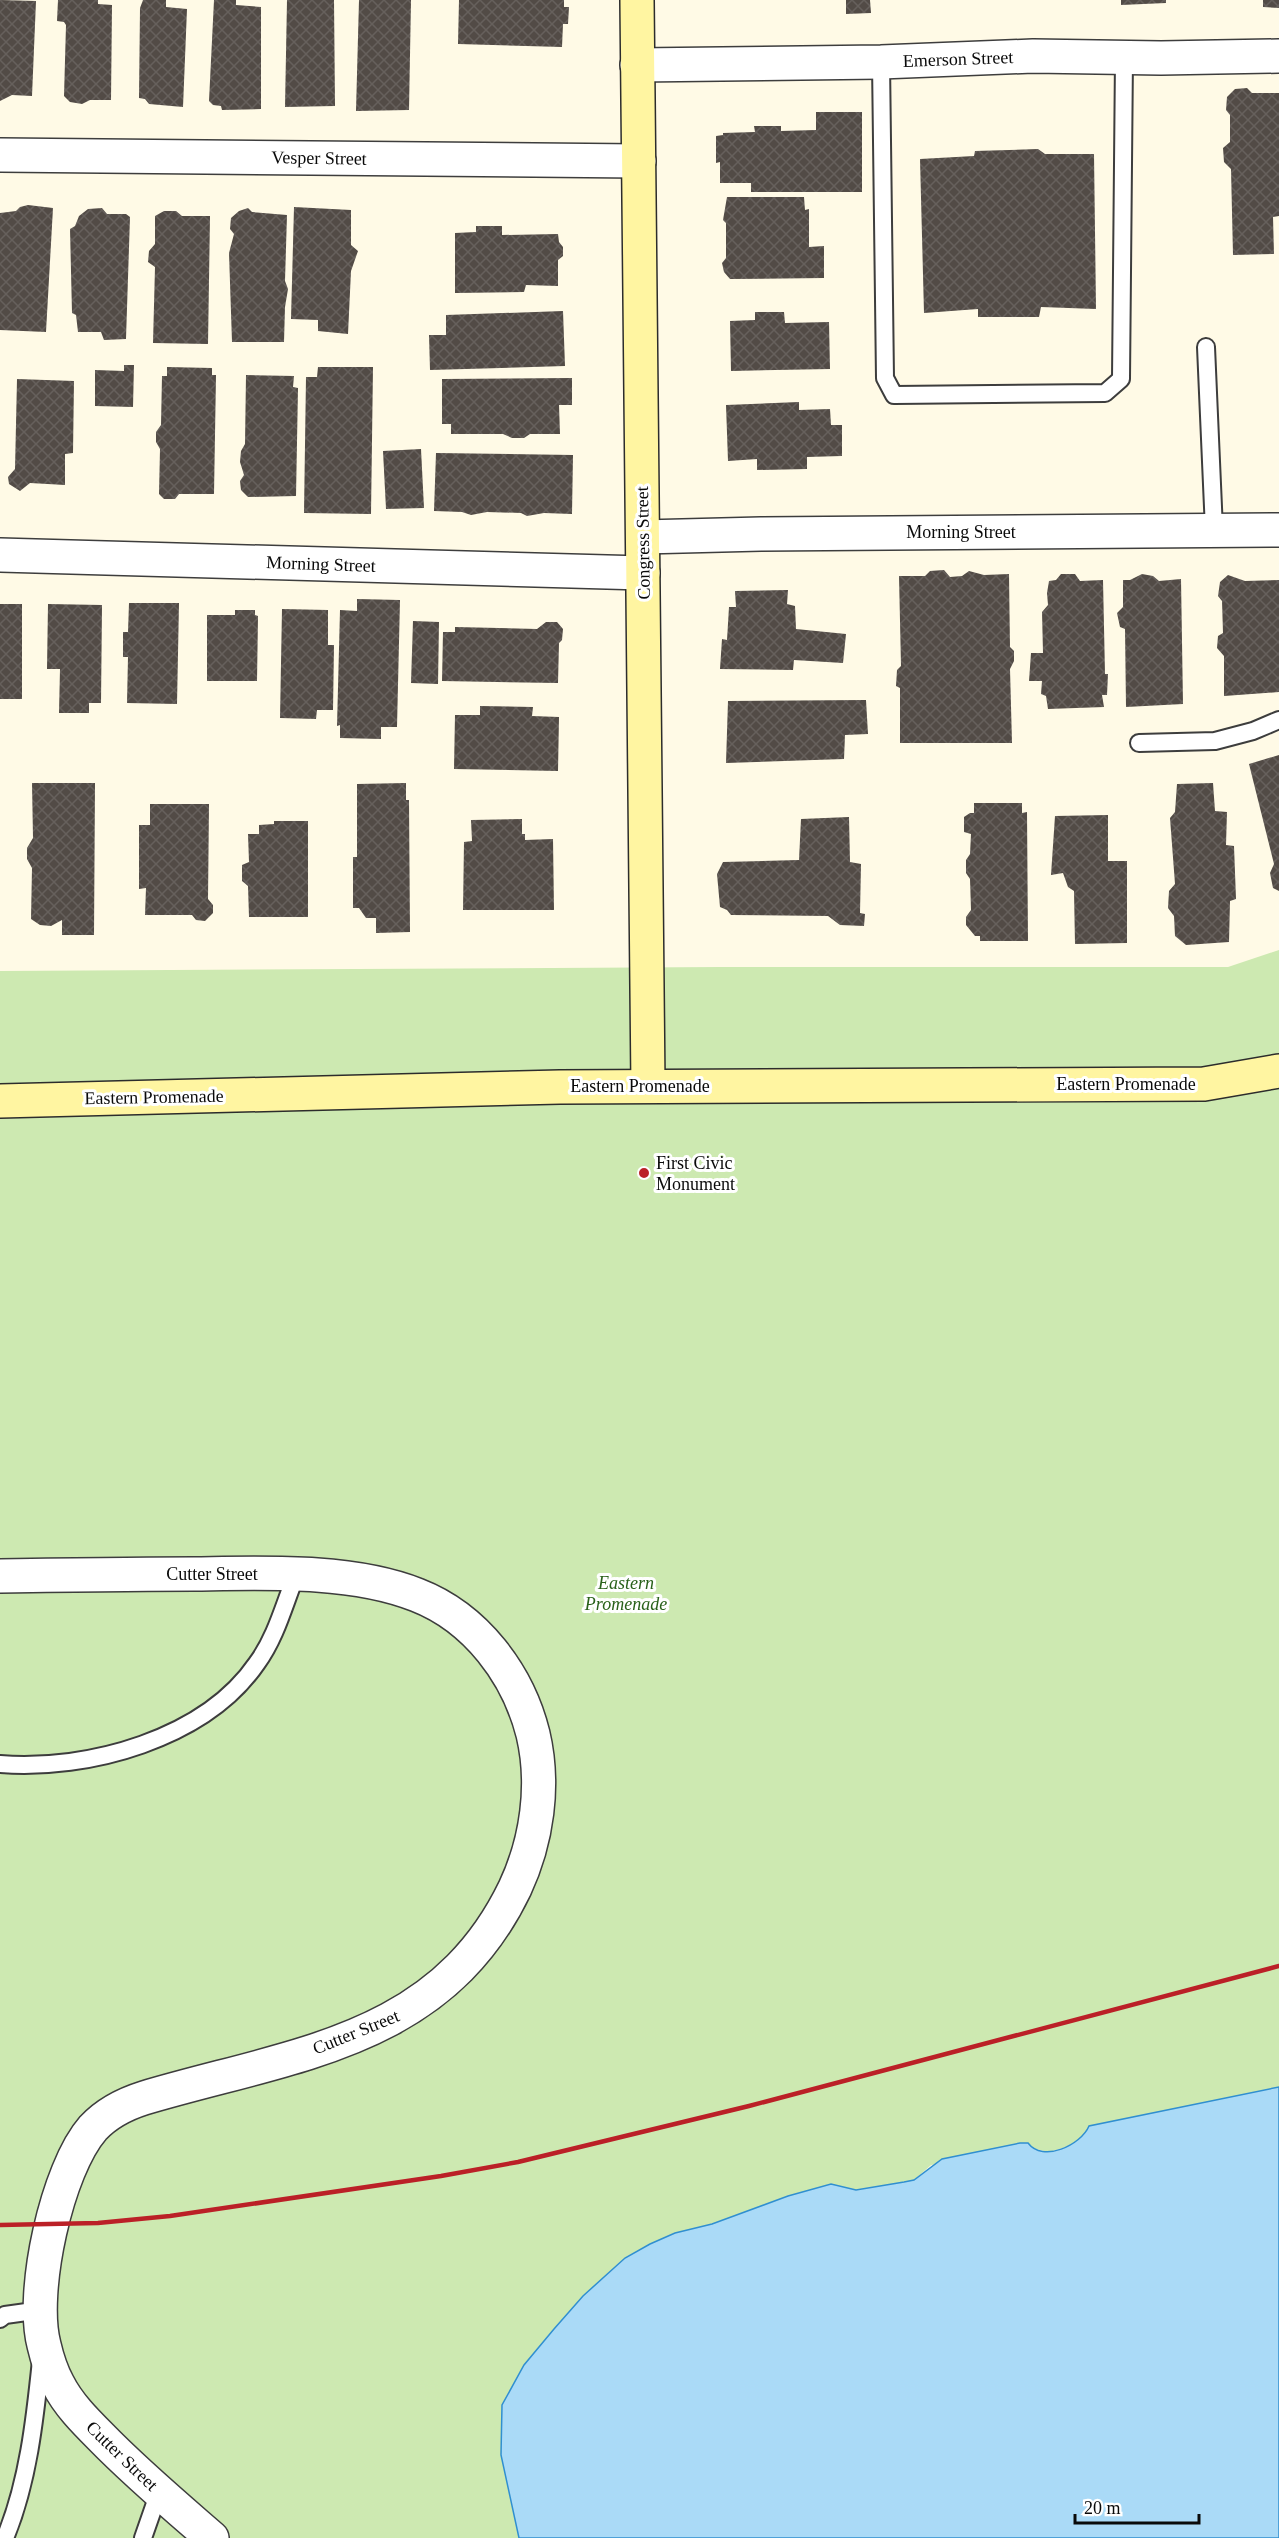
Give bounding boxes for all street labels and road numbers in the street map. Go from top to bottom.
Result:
street label: Emerson Street [902,47,1014,71]
street label: Vesper Street [271,147,367,169]
street label: Congress Street [632,486,654,600]
street label: Morning Street [906,522,1016,542]
street label: Morning Street [266,552,376,576]
street label: Eastern Promenade [1056,1074,1196,1094]
street label: Eastern Promenade [570,1076,710,1096]
street label: Eastern Promenade [84,1086,224,1108]
street label: Cutter Street [166,1564,258,1584]
street label: Cutter Street [310,2006,402,2058]
street label: Cutter Street [82,2417,162,2495]

